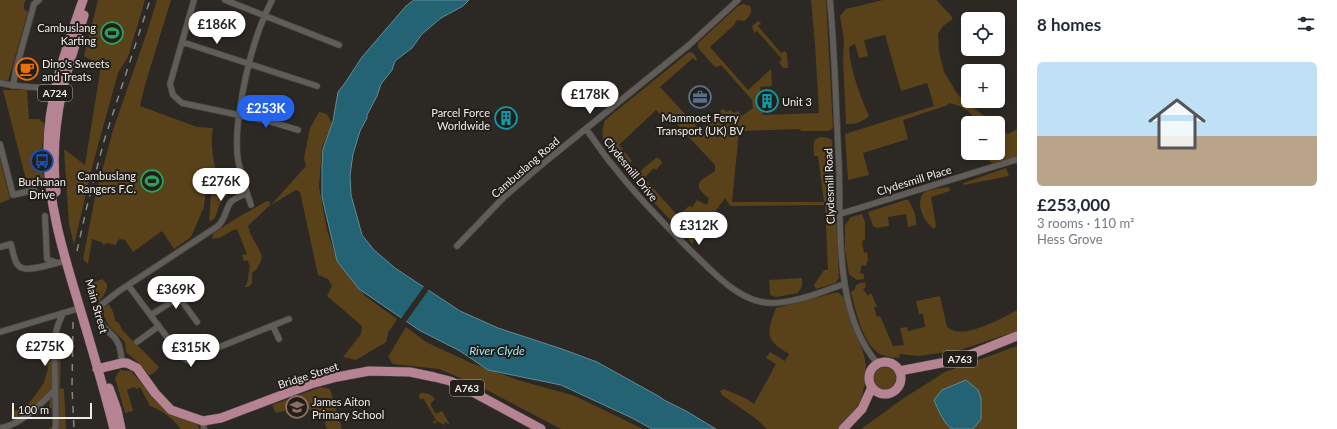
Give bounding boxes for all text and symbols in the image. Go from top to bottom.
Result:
pin: £186K [189,11,245,45]
map controls [961,12,1005,160]
button: locate [961,12,1005,56]
icon: filters [1295,13,1317,35]
text: 8 homes [1037,14,1101,35]
text: £186K [197,16,237,32]
sports icon: Cambuslang Karting [99,20,125,46]
place label: Cambuslang Karting [37,21,96,47]
cafe icon: Dino's Sweets and Treats [14,56,40,82]
place label: Dino's Sweets and Treats [42,57,110,83]
button: + [961,64,1005,108]
pin: £178K [562,81,618,115]
office icon: Mammoet Ferry Transport (UK) BV [687,84,713,110]
road number: A724 [38,85,72,101]
text: £178K [570,86,610,102]
building icon: Unit 3 [754,88,780,114]
icon: home [1141,88,1213,160]
pin: £253K [238,95,294,129]
place label: Unit 3 [782,95,812,108]
text: £253K [246,100,286,116]
building icon: Parcel Force Worldwide [493,105,519,131]
place label: Parcel Force Worldwide [431,106,490,132]
place label: Mammoet Ferry Transport (UK) BV [656,111,744,137]
button: − [961,116,1005,160]
street label: Cambuslang Road [488,134,562,200]
street label: Clydesmill Drive [601,135,661,204]
bus stop icon: Buchanan Drive [29,148,55,174]
street label: Clydesmill Road [821,148,837,224]
street label: Clydesmill Place [875,162,953,198]
sports icon: Cambuslang Rangers F.C. [139,168,165,194]
pin: £276K [193,168,249,202]
place label: Cambuslang Rangers F.C. [77,169,136,195]
text: £276K [201,173,241,189]
place label: Buchanan Drive [18,175,66,201]
text: £253,000 [1037,194,1110,215]
pin: £312K [671,212,727,246]
text: 3 rooms · 110 m² [1037,215,1134,231]
text: £312K [679,217,719,233]
text: Hess Grove [1037,231,1103,247]
pin: £369K [148,276,204,310]
street label: Main Street [83,277,111,335]
text: £369K [156,281,196,297]
pin: £275K [17,333,73,367]
pin: £315K [163,334,219,368]
text: £275K [25,338,65,354]
text: £315K [171,339,211,355]
water label: River Clyde [469,343,525,358]
road number: A763 [943,351,977,367]
street label: Bridge Street [276,359,340,391]
road number: A763 [450,380,484,396]
school or university icon: James Aiton Primary School [284,394,310,420]
place label: James Aiton Primary School [312,395,384,421]
scale bar [12,401,92,420]
text: 100 m [18,403,49,416]

